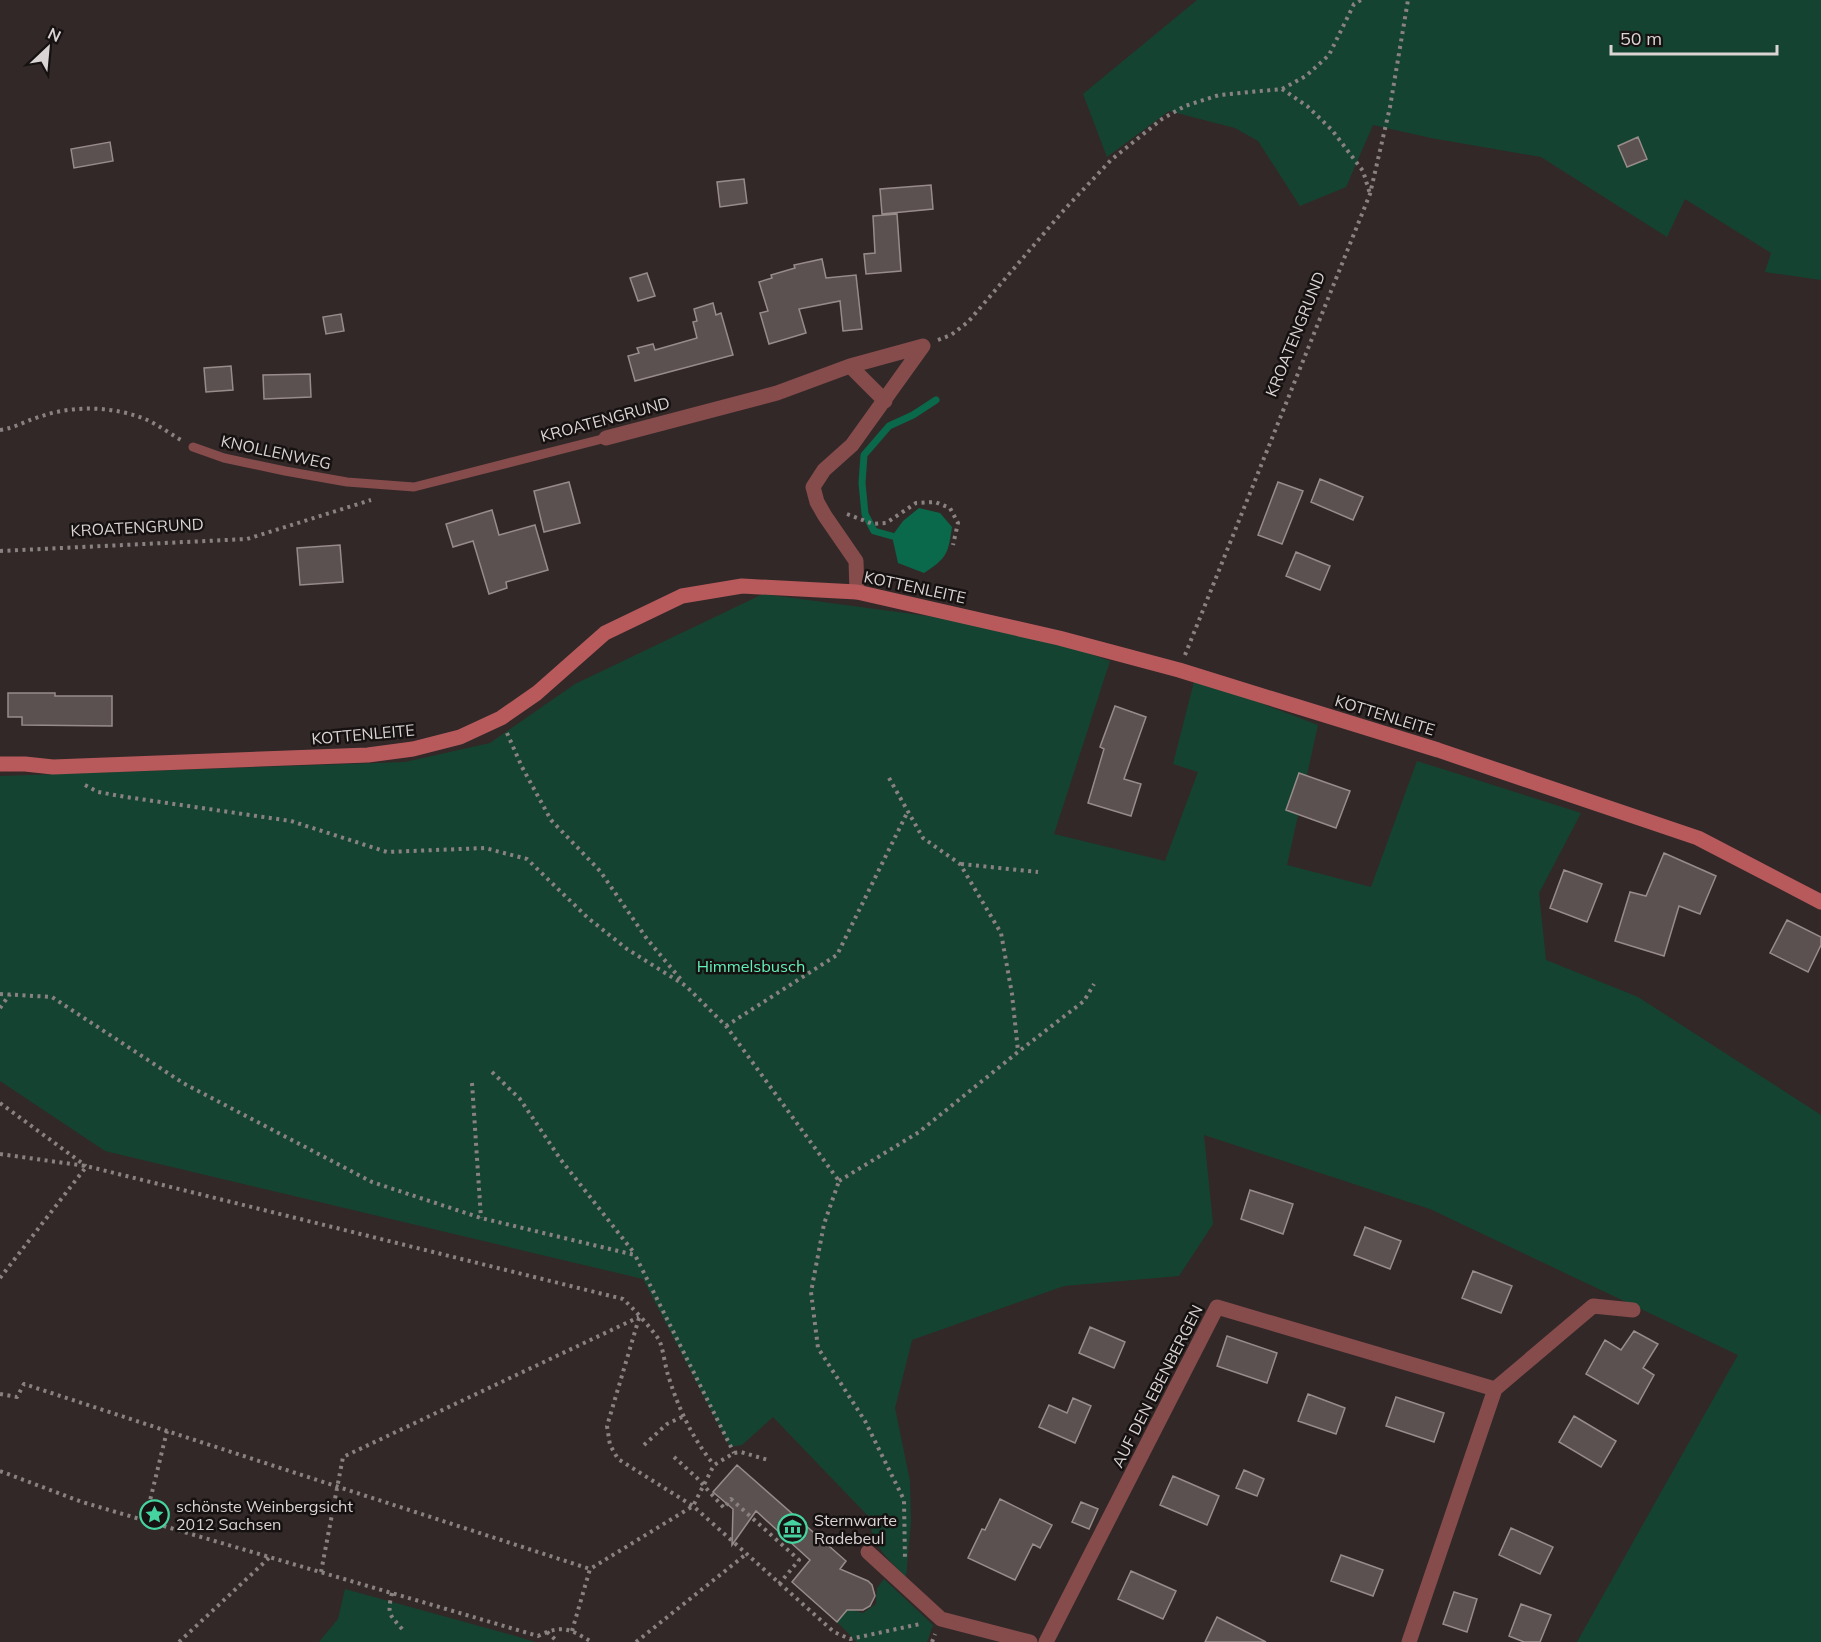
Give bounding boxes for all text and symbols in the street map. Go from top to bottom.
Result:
north arrow [18,18,78,78]
scale bar [1611,18,1778,56]
text: N [45,23,64,46]
text: 50 m [1620,27,1662,50]
street label: KROATENGRUND [1261,268,1329,400]
street label: KROATENGRUND [538,392,672,446]
street label: KNOLLENWEG [219,431,333,473]
street label: KROATENGRUND [70,514,204,540]
street label: KOTTENLEITE [862,566,968,608]
street label: KOTTENLEITE [1333,690,1437,740]
street label: KOTTENLEITE [311,720,415,748]
park label: Himmelsbusch [697,956,805,976]
street label: AUF DEN EBENBERGEN [1107,1301,1207,1471]
place label: schönste Weinbergsicht 2012 Sachsen [176,1496,353,1534]
place icon: schönste Weinbergsicht 2012 Sachsen [139,1499,171,1531]
place label: Sternwarte Radebeul [814,1510,897,1548]
museum icon: Sternwarte Radebeul [777,1513,809,1545]

